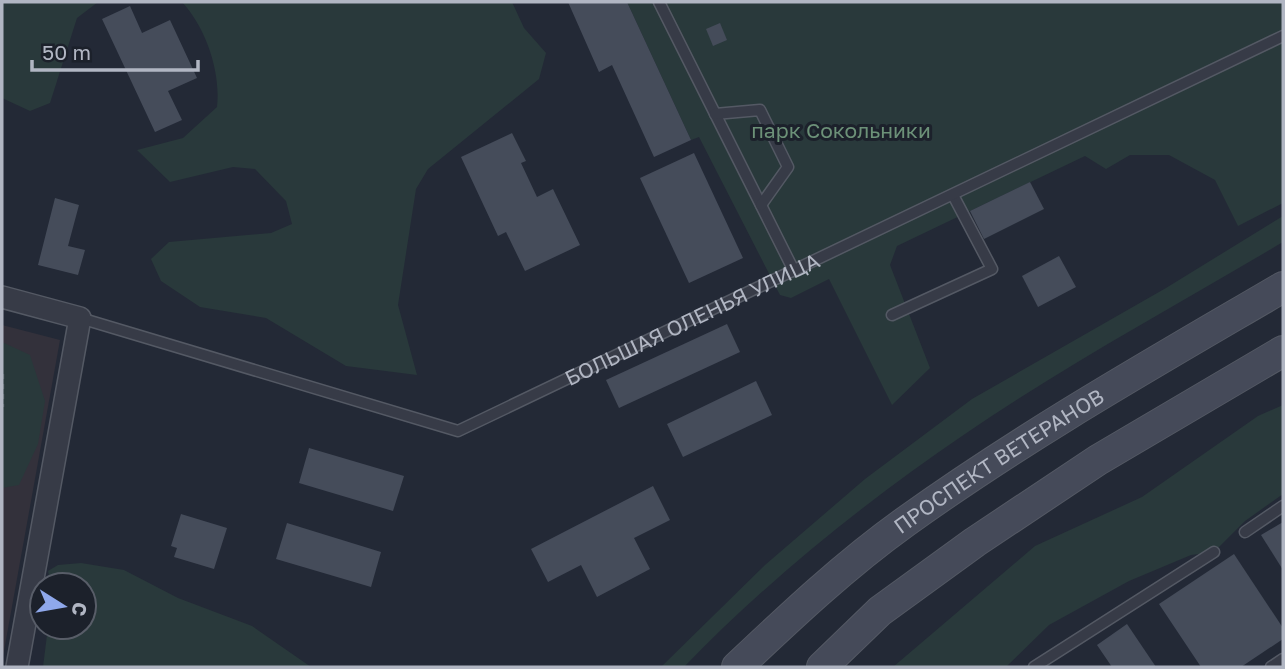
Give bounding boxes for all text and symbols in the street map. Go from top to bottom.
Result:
scale bar [32,28,198,72]
text: 50 m [42,39,91,65]
park label: парк Сокольники [751,117,931,143]
street label: БОЛЬШАЯ ОЛЕНЬЯ УЛИЦА [560,247,824,391]
street label: ПРОСПЕКТ ВЕТЕРАНОВ [889,383,1108,539]
north arrow [28,571,98,641]
text: С [68,601,93,618]

